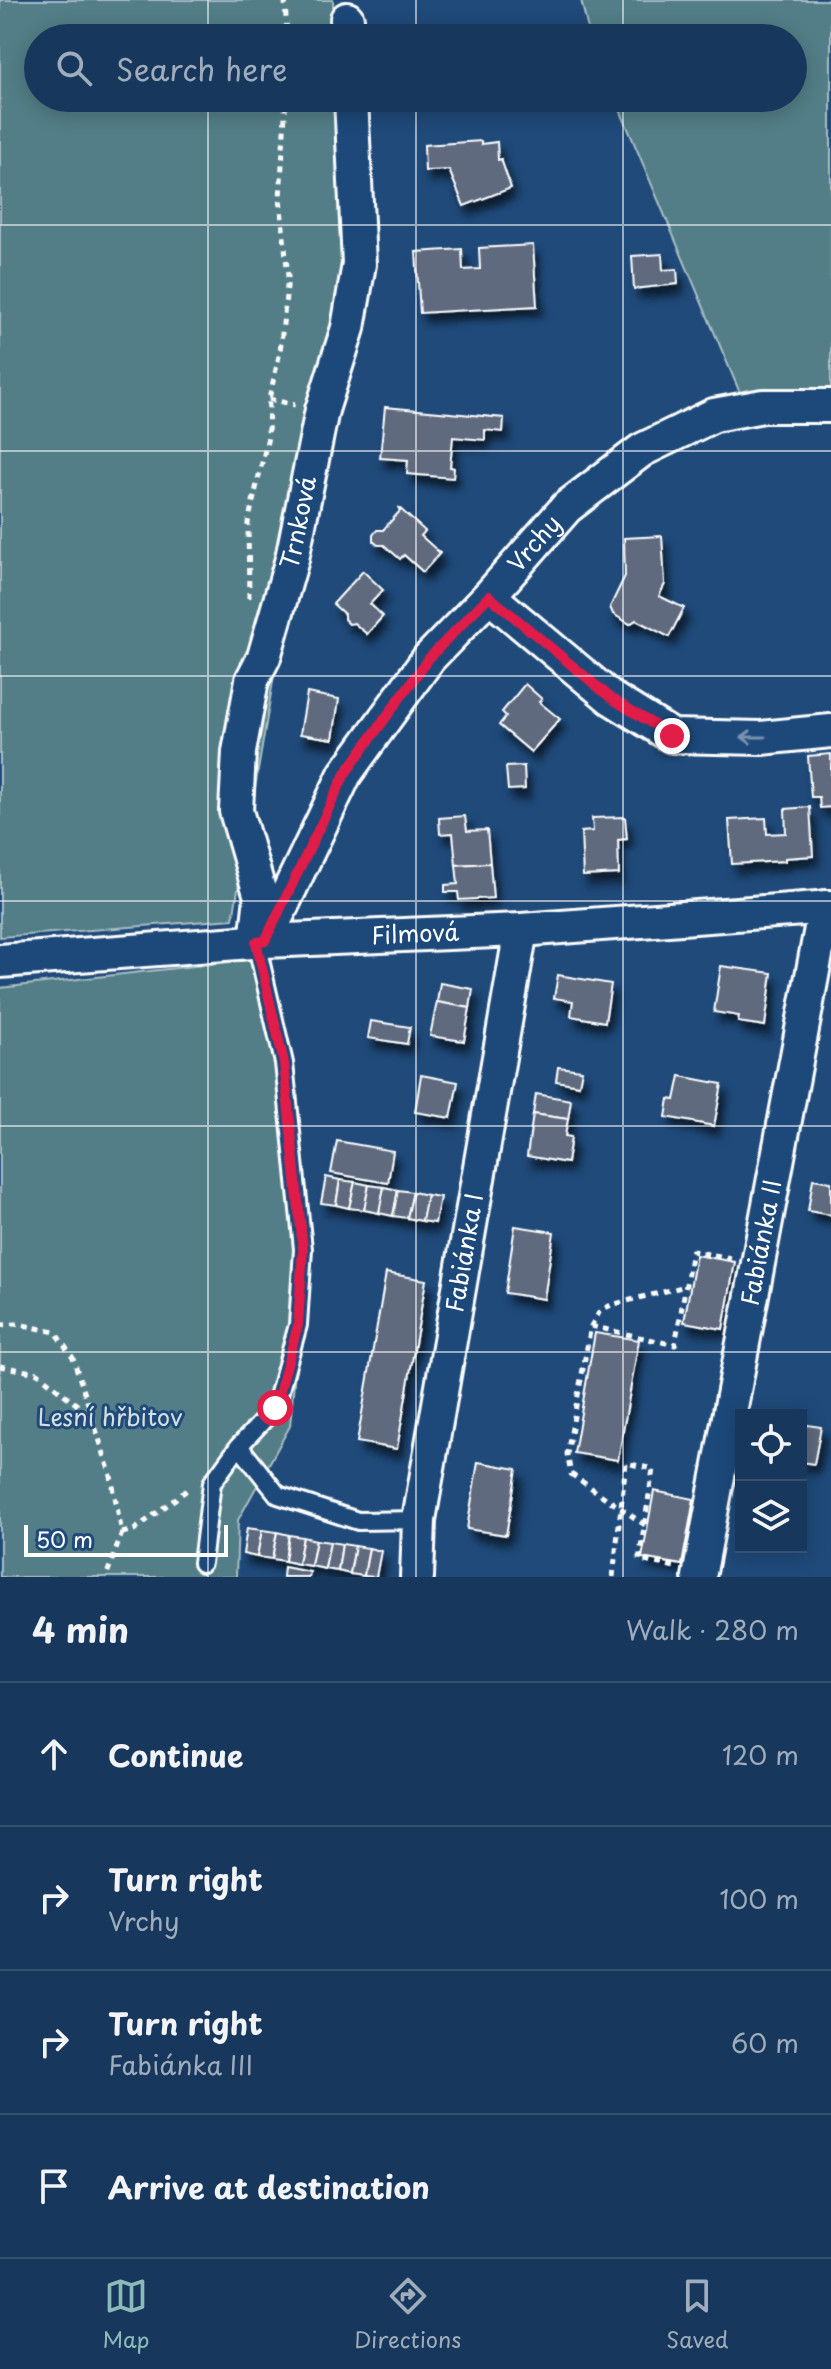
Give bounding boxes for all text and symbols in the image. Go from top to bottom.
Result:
search box [24,24,807,112]
icon: search [52,46,96,90]
text: Search here [116,46,288,91]
street label: Trnková [270,472,324,573]
street label: Vrchy [498,506,568,579]
route end [654,718,690,754]
one-way arrow [740,729,767,745]
street label: Filmová [370,913,460,952]
street label: Fabiánka II [730,1177,789,1308]
street label: Fabiánka I [435,1190,491,1315]
route start [257,1390,293,1426]
park label: Lesní hřbitov [38,1398,182,1434]
map controls [735,1409,807,1553]
button: locate [735,1409,807,1481]
button: layers [735,1481,807,1553]
scale bar [24,1521,228,1557]
text: 50 m [36,1522,93,1555]
text: 4 min [32,1603,129,1655]
text: Walk · 280 m [626,1610,799,1649]
icon: ahead [32,1732,76,1776]
text: Continue [108,1732,243,1777]
text: 120 m [722,1735,799,1774]
text: Turn right [108,1856,263,1901]
icon: right [32,1876,76,1920]
text: 100 m [719,1879,799,1918]
text: Vrchy [108,1901,179,1940]
text: Turn right [108,2000,263,2045]
icon: right [32,2020,76,2064]
text: 60 m [731,2023,799,2062]
text: Fabiánka III [108,2045,253,2084]
icon: arrive [32,2164,76,2208]
text: Arrive at destination [108,2164,430,2209]
tab: Map [102,2274,149,2355]
tab: Directions [354,2274,461,2355]
tab: Saved [666,2274,729,2355]

